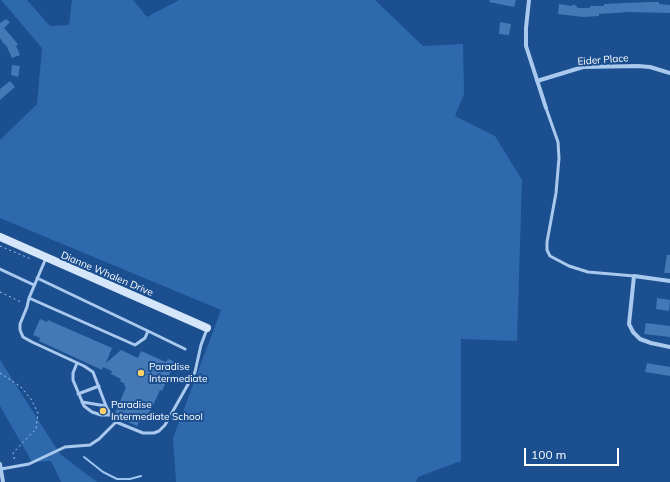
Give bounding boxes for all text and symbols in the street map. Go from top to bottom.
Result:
street label: Eider Place [577,52,629,68]
street label: Dianne Whalen Drive [59,249,155,299]
place label: Paradise Intermediate [149,361,207,384]
marker: Paradise Intermediate [136,368,146,378]
place label: Paradise Intermediate School [111,399,203,422]
marker: Paradise Intermediate School [98,406,108,416]
scale bar [526,440,621,466]
text: 100 m [531,447,566,462]

